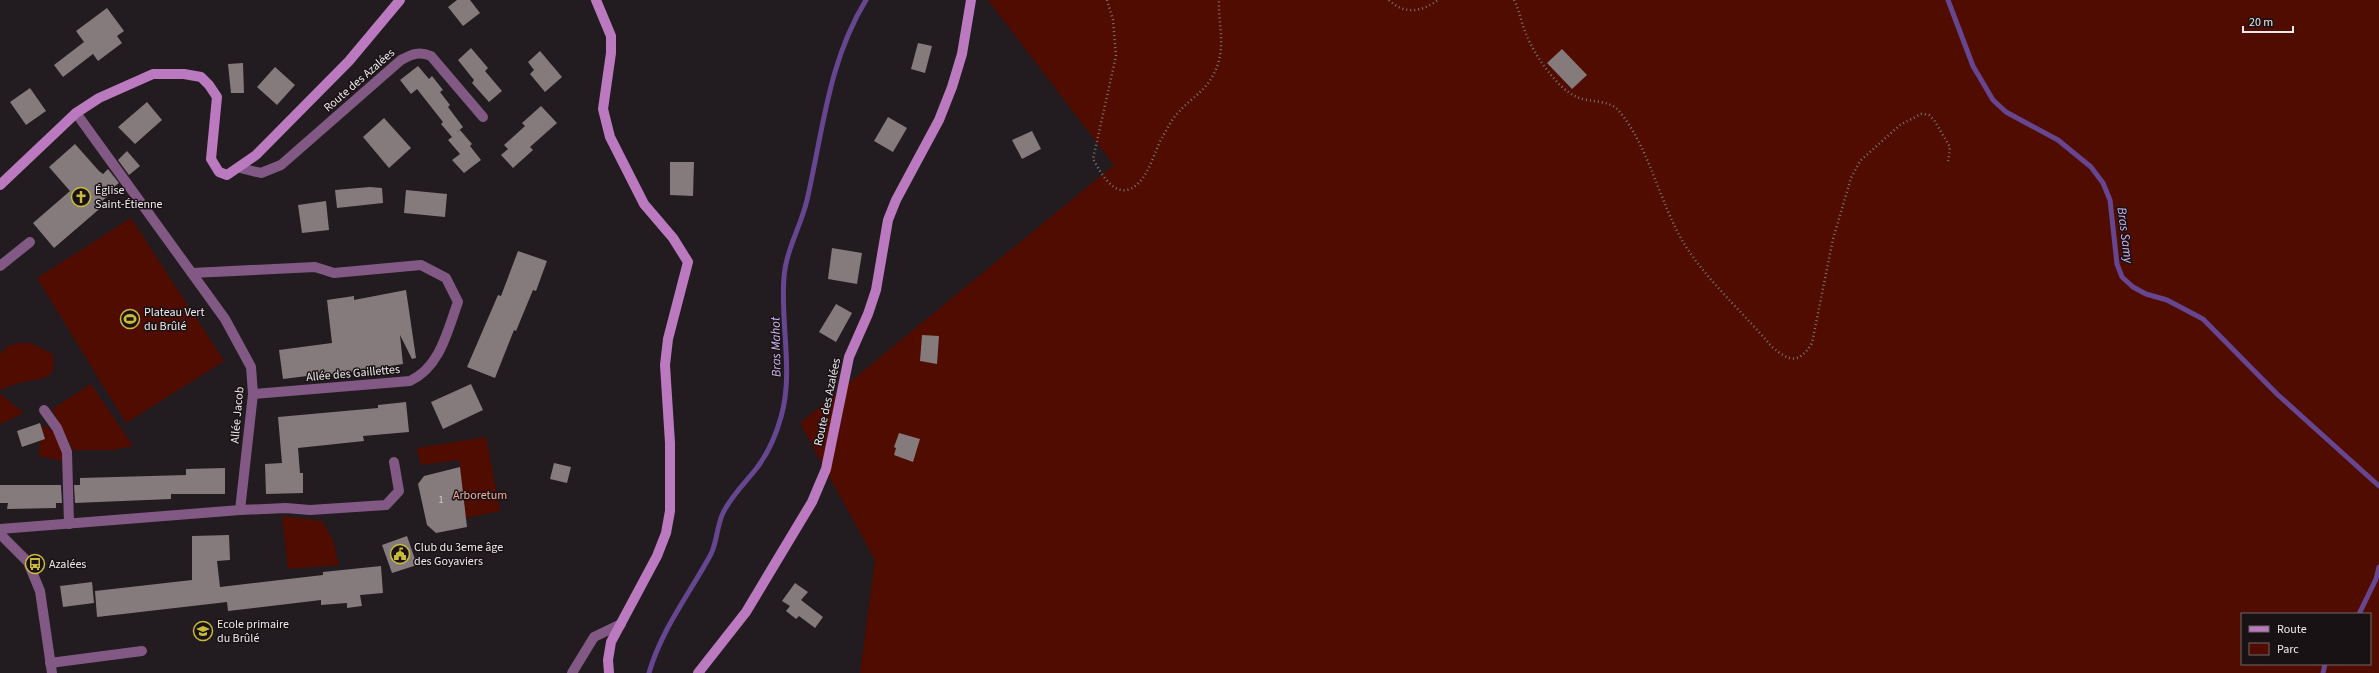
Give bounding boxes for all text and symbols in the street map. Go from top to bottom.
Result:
scale bar [2243,8,2293,34]
text: 20 m [2249,14,2273,31]
street label: Route des Azalées [320,45,399,116]
place label: Église Saint-Étienne [95,182,163,213]
church icon: Église Saint-Étienne [70,186,92,208]
water label: Bras Samy [2113,206,2138,265]
place label: Plateau Vert du Brûlé [144,304,205,335]
sports icon: Plateau Vert du Brûlé [119,308,141,330]
water label: Bras Mahot [766,316,786,377]
street label: Route des Azalées [810,357,845,448]
street label: Allée des Gaillettes [305,361,401,386]
street label: Allée Jacob [227,386,248,444]
park label: Arboretum [453,487,507,504]
house number: 1 [439,493,444,507]
place label: Club du 3eme âge des Goyaviers [414,539,503,570]
public building icon: Club du 3eme âge des Goyaviers [389,543,411,565]
bus stop icon: Azalées [24,553,46,575]
place label: Azalées [49,556,86,573]
legend [2241,613,2371,665]
place label: Ecole primaire du Brûlé [217,616,289,647]
school or university icon: Ecole primaire du Brûlé [192,620,214,642]
text: Route [2277,621,2307,638]
text: Parc [2277,641,2299,658]

